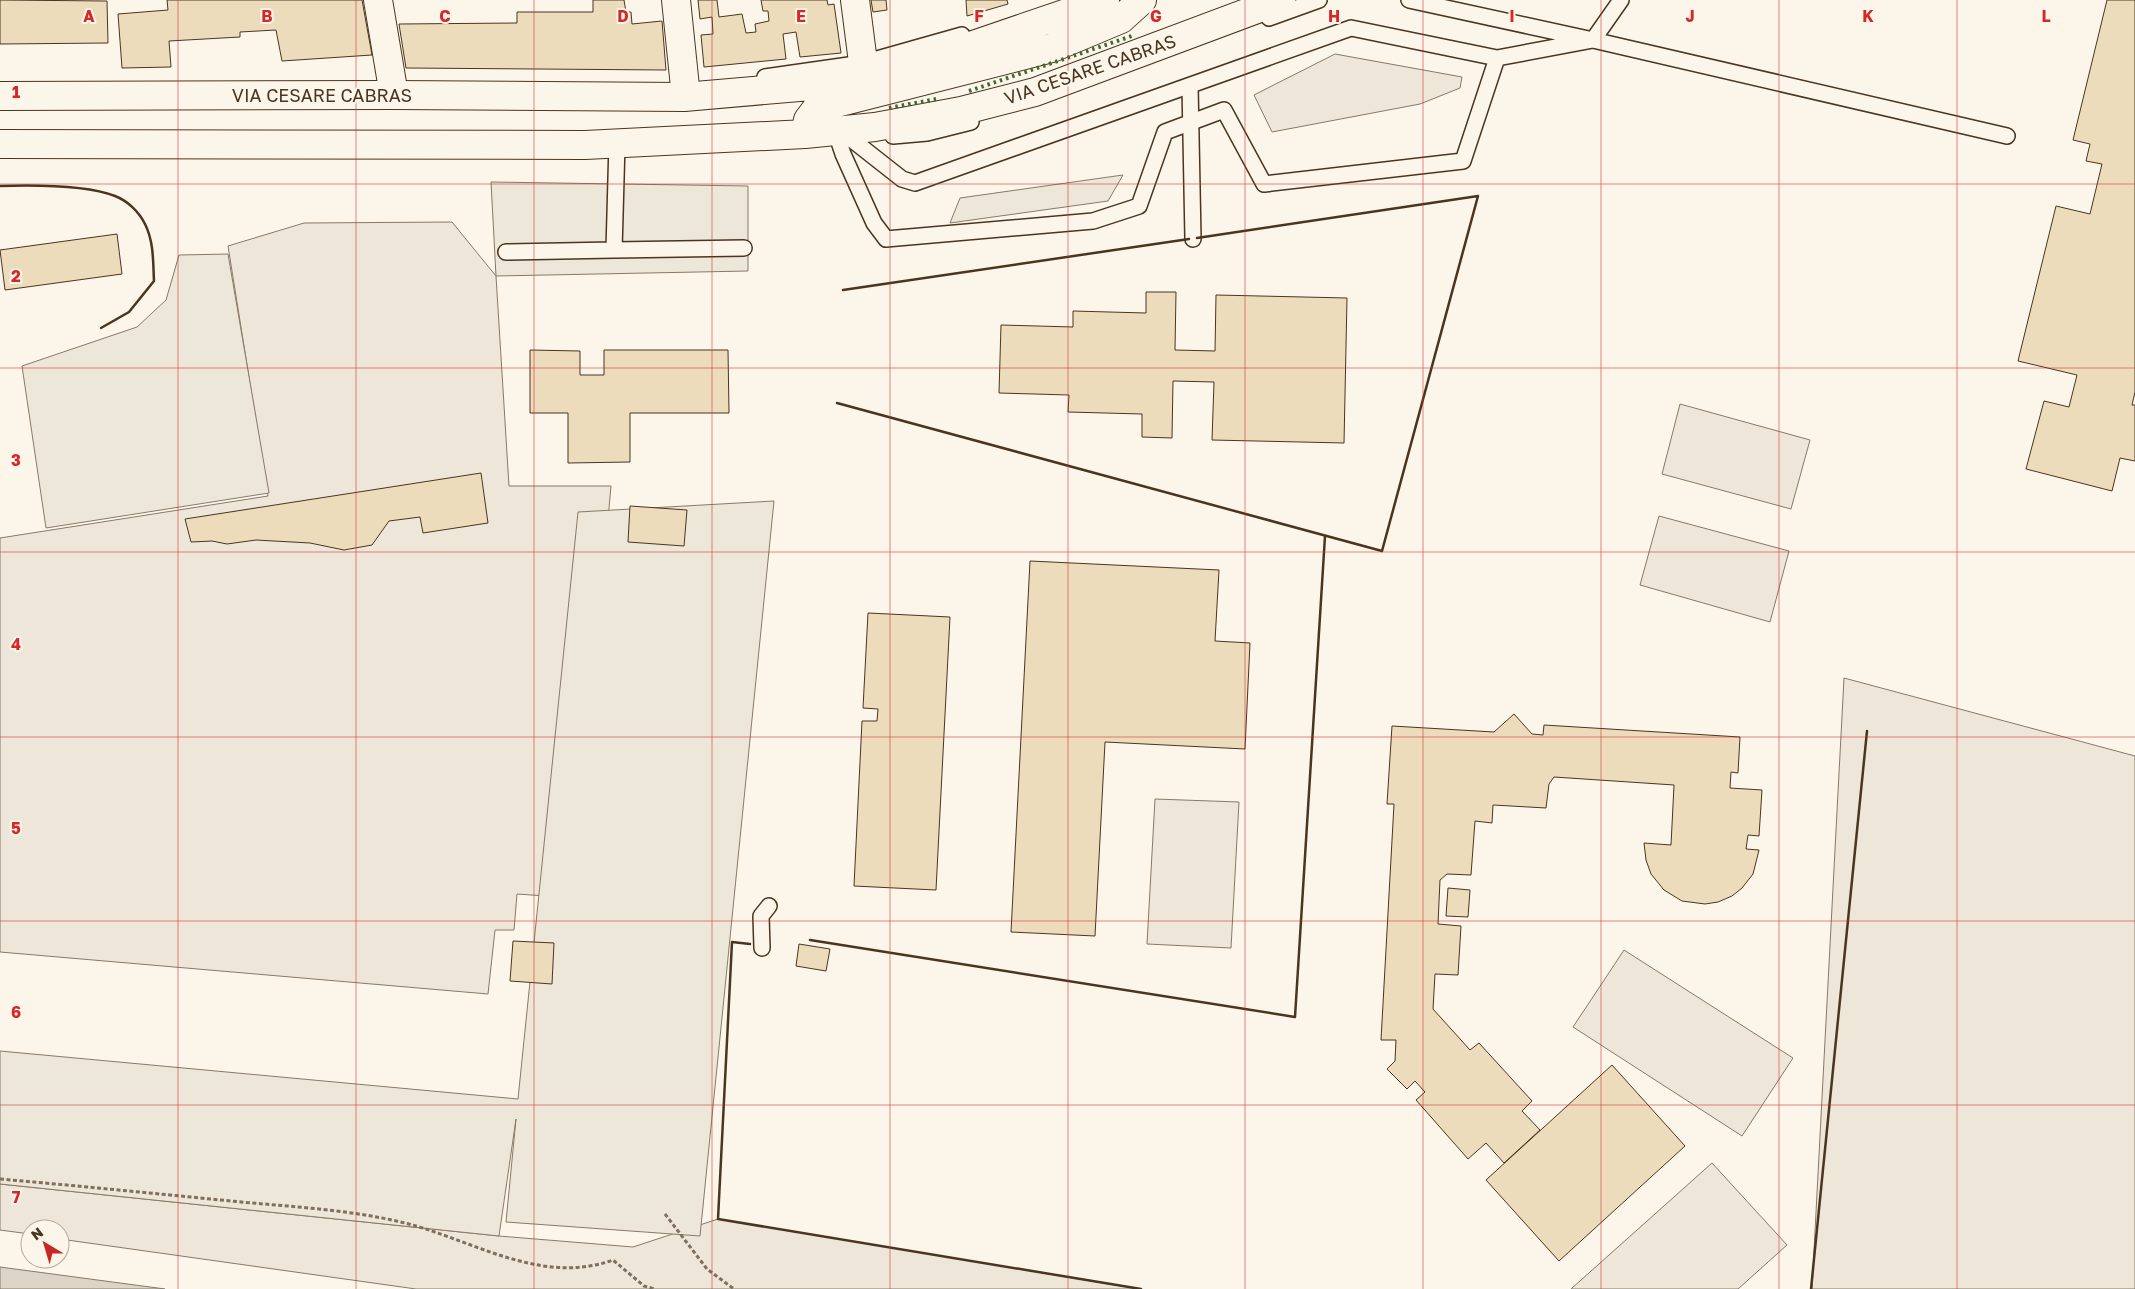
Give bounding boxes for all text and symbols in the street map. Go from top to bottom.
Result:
text: A [83,6,95,26]
text: B [261,6,273,26]
text: C [439,6,451,26]
text: D [617,6,629,26]
text: E [796,6,806,26]
text: F [974,6,984,26]
text: G [1150,6,1162,26]
text: H [1328,6,1340,26]
text: I [1509,6,1515,26]
text: J [1685,6,1695,26]
text: K [1862,6,1874,26]
text: L [2041,6,2051,26]
street label: VIA CESARE CABRAS [1001,29,1179,109]
text: 1 [12,82,20,102]
street label: VIA CESARE CABRAS [232,84,412,106]
text: 2 [11,266,21,286]
text: 3 [11,450,21,470]
text: 4 [11,634,21,654]
text: 5 [11,818,21,838]
text: 6 [11,1002,21,1022]
text: 7 [12,1187,21,1207]
north arrow [20,1219,70,1269]
text: N [27,1223,46,1243]

